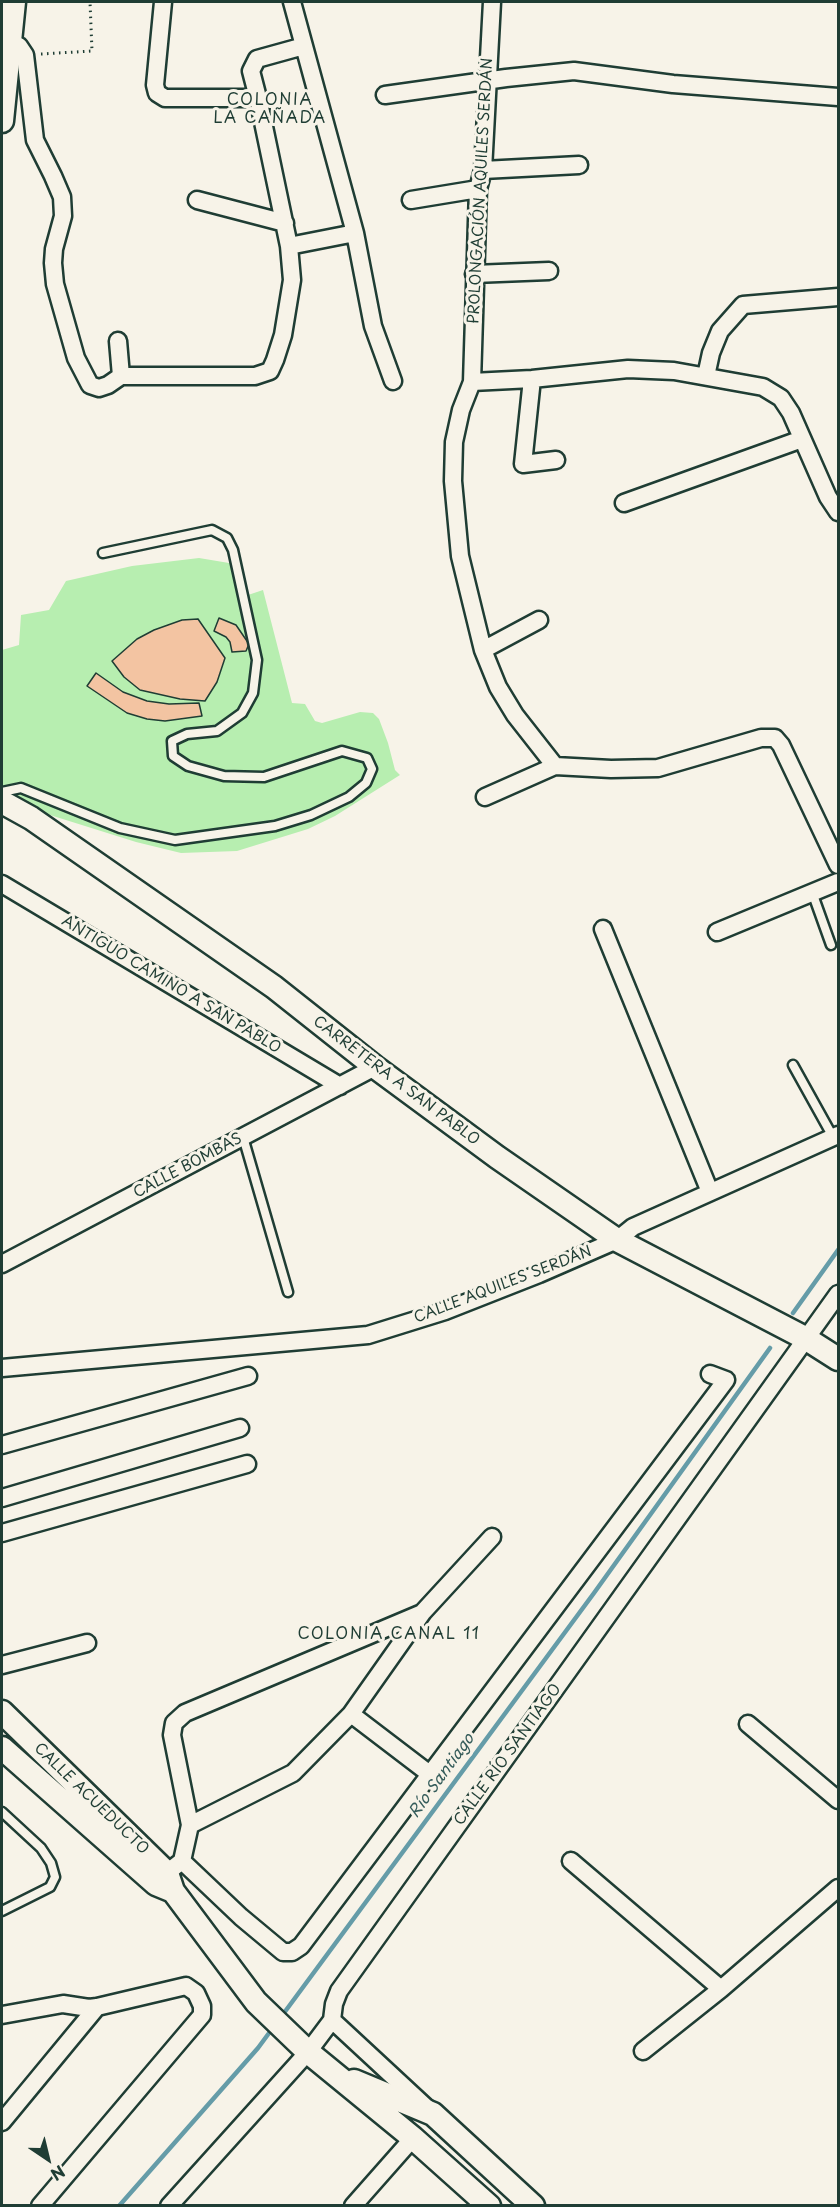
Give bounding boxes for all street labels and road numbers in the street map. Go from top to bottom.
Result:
street label: PROLONGACIÓN AQUILES SERDÁN [465,57,497,325]
street label: ANTIGUO CAMINO A SAN PABLO [58,912,284,1058]
street label: CARRETERA A SAN PABLO [309,1013,483,1149]
street label: CALLE BOMBAS [131,1130,245,1202]
street label: CALLE AQUILES SERDÁN [412,1243,594,1327]
street label: CALLE RÍO SANTIAGO [451,1681,565,1829]
street label: CALLE ACUEDUCTO [30,1740,152,1858]

